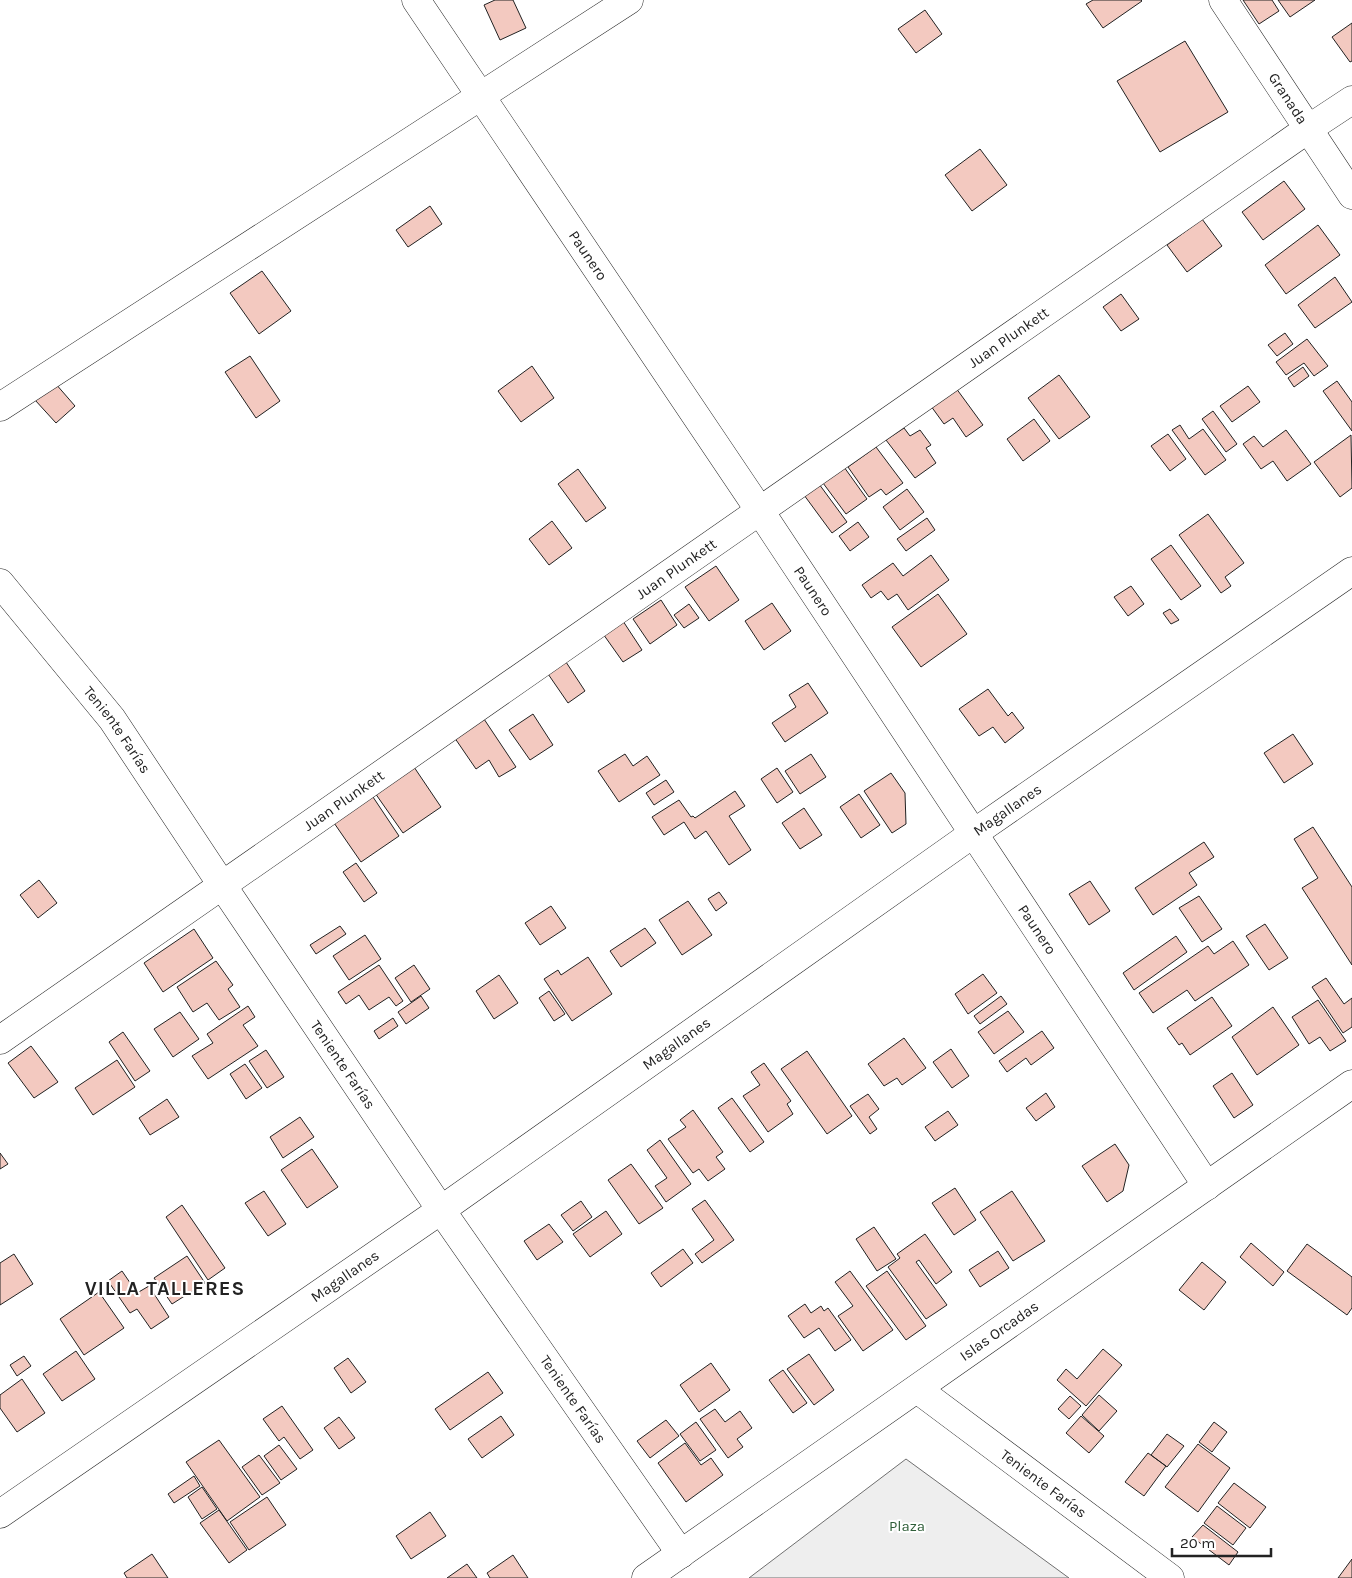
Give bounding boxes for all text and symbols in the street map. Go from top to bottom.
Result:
street label: Granada [1265,69,1312,128]
street label: Paunero [565,227,611,284]
street label: Juan Plunkett [965,303,1053,372]
street label: Juan Plunkett [632,535,720,603]
street label: Paunero [790,563,836,619]
street label: Teniente Farías [80,683,155,777]
street label: Juan Plunkett [300,766,388,835]
street label: Magallanes [970,780,1045,840]
street label: Paunero [1014,901,1060,958]
street label: Magallanes [639,1013,714,1074]
street label: Teniente Farías [307,1017,379,1112]
street label: Magallanes [307,1246,383,1306]
district label: VILLA TALLERES [85,1277,245,1300]
street label: Islas Orcadas [956,1297,1042,1365]
street label: Teniente Farías [536,1352,610,1447]
street label: Teniente Farías [997,1445,1090,1522]
park label: Plaza [889,1517,925,1535]
scale bar [1172,1526,1271,1558]
text: 20 m [1180,1534,1215,1552]

